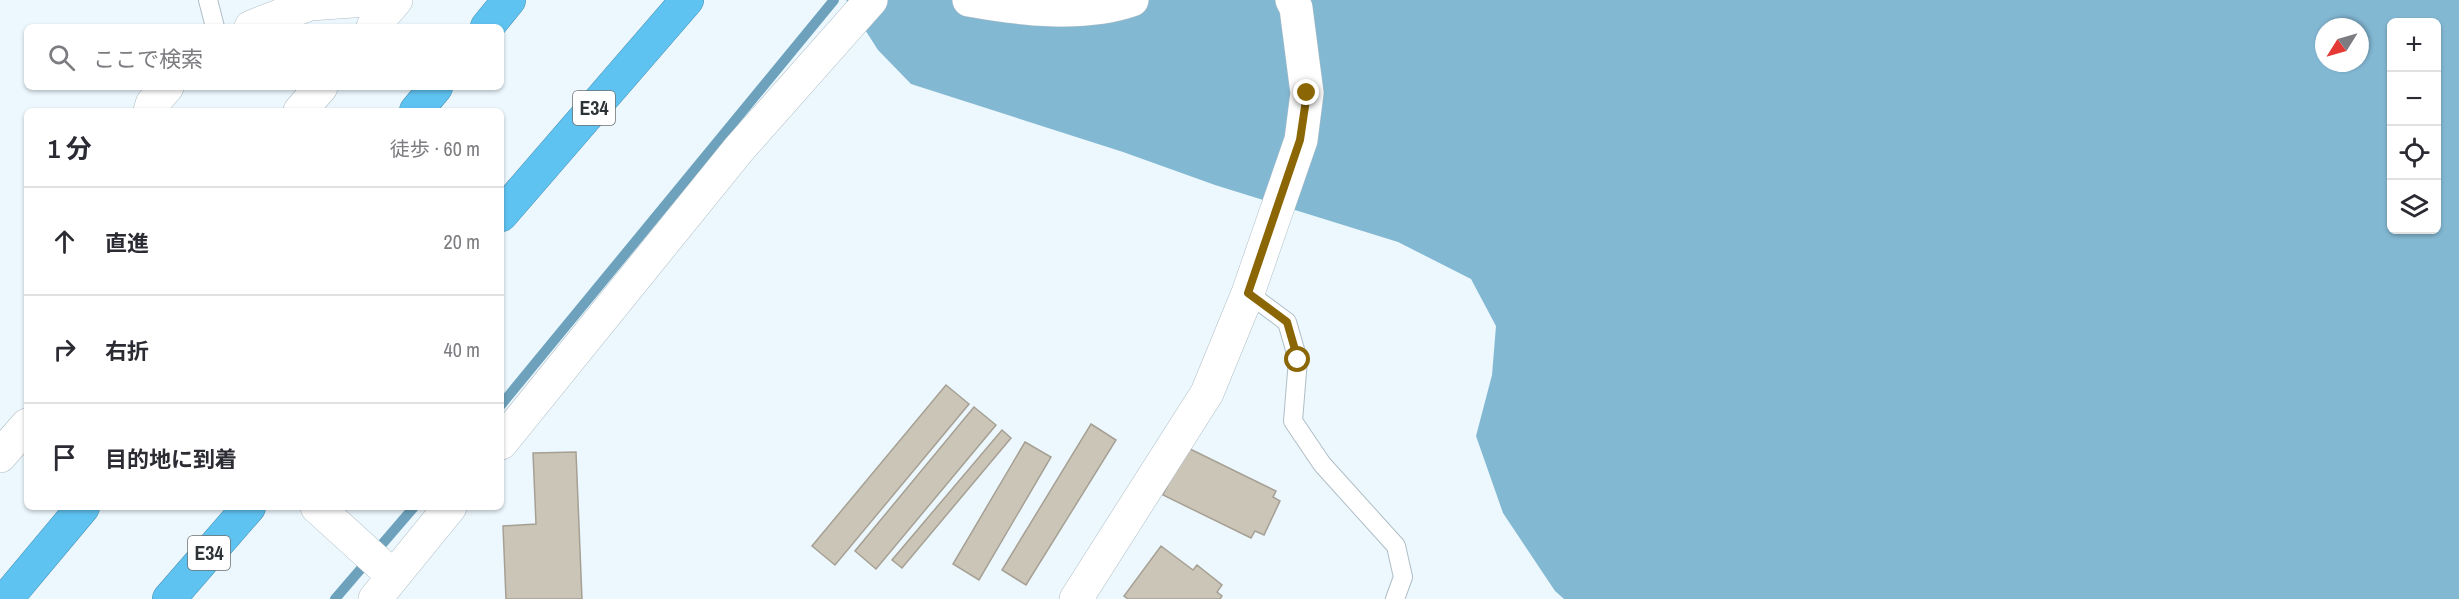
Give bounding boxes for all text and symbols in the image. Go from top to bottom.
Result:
north arrow [2315,18,2369,72]
map controls [2387,18,2441,234]
button: + [2387,18,2441,72]
search box [24,24,504,90]
icon: search [45,41,78,74]
text: ここで検索 [93,44,203,74]
button: − [2387,72,2441,126]
route end [1293,79,1319,105]
road number: E34 [573,91,615,125]
button: locate [2387,126,2441,180]
text: 1 分 [48,131,92,166]
text: 徒歩 · 60 m [390,135,480,162]
button: layers [2387,180,2441,234]
icon: ahead [48,225,81,258]
text: 直進 [105,228,149,258]
text: 20 m [444,228,480,255]
icon: right [48,333,81,366]
text: 右折 [105,336,149,366]
text: 40 m [444,336,480,363]
route start [1284,346,1310,372]
icon: arrive [48,441,81,474]
text: 目的地に到着 [105,444,237,474]
road number: E34 [188,536,230,570]

